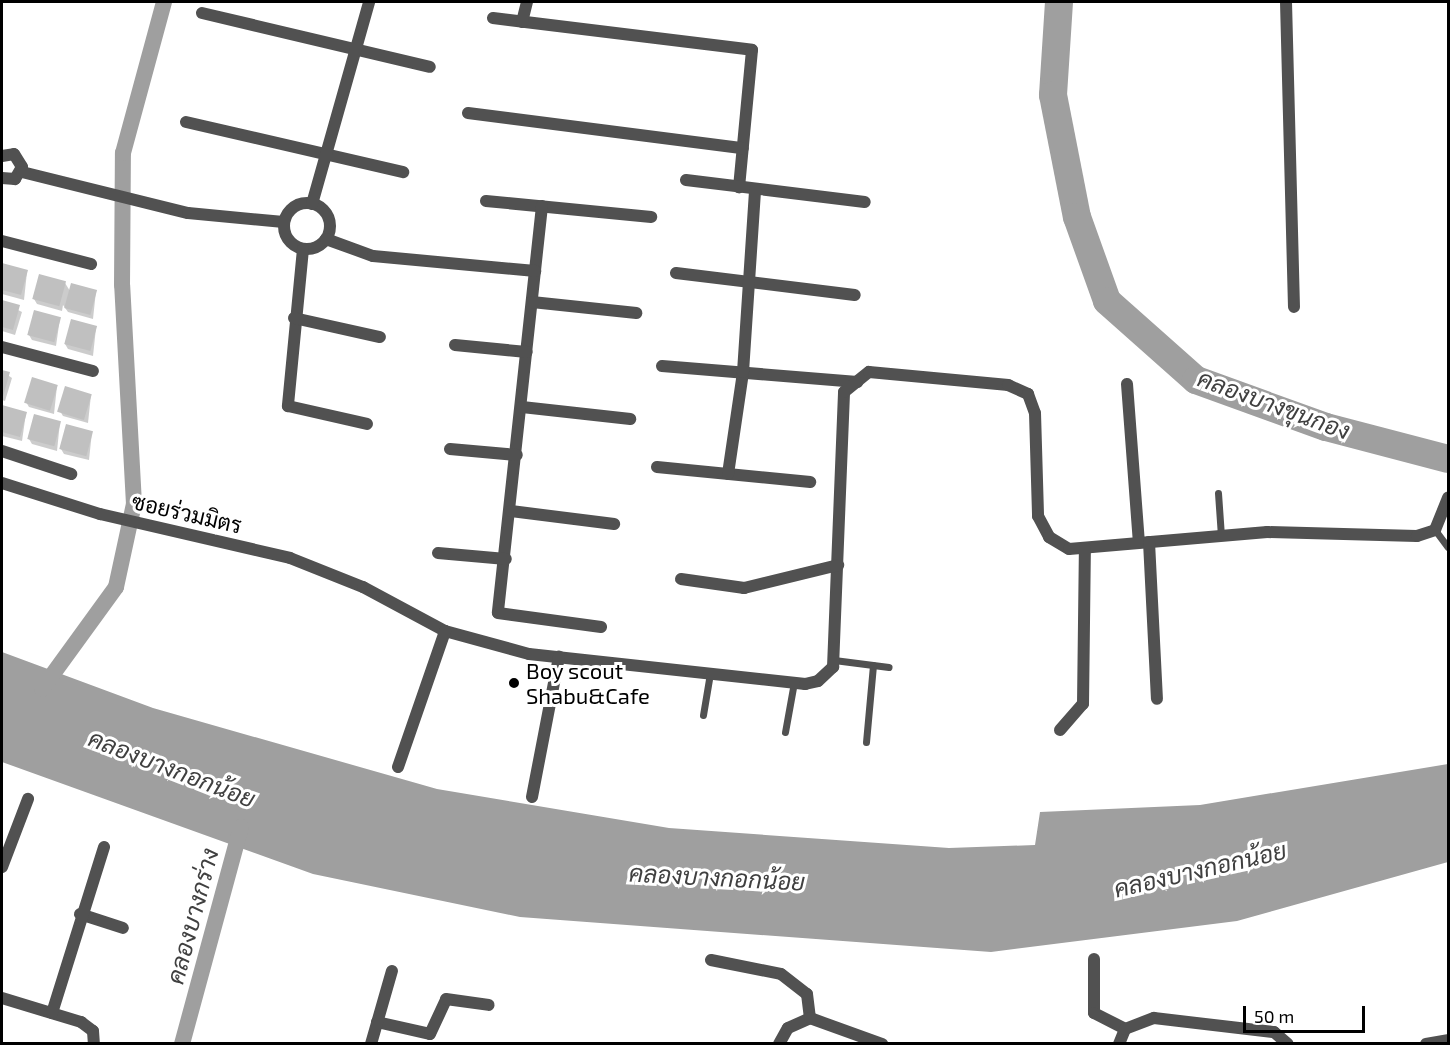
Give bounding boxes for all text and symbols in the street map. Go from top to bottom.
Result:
water label: คลองบางขุนกอง [1194,363,1354,445]
street label: ซอยร่วมมิตร [129,488,245,538]
place label: Boy scout Shabu&Cafe [526,657,650,708]
marker: Boy scout Shabu&Cafe [507,676,521,690]
water label: คลองบางกอกน้อย [85,723,259,813]
water label: คลองบางกอกน้อย [1111,835,1289,903]
water label: คลองบางกร่าง [160,845,224,987]
water label: คลองบางกอกน้อย [628,858,806,896]
scale bar [1246,994,1368,1032]
text: 50 m [1254,1005,1294,1027]

